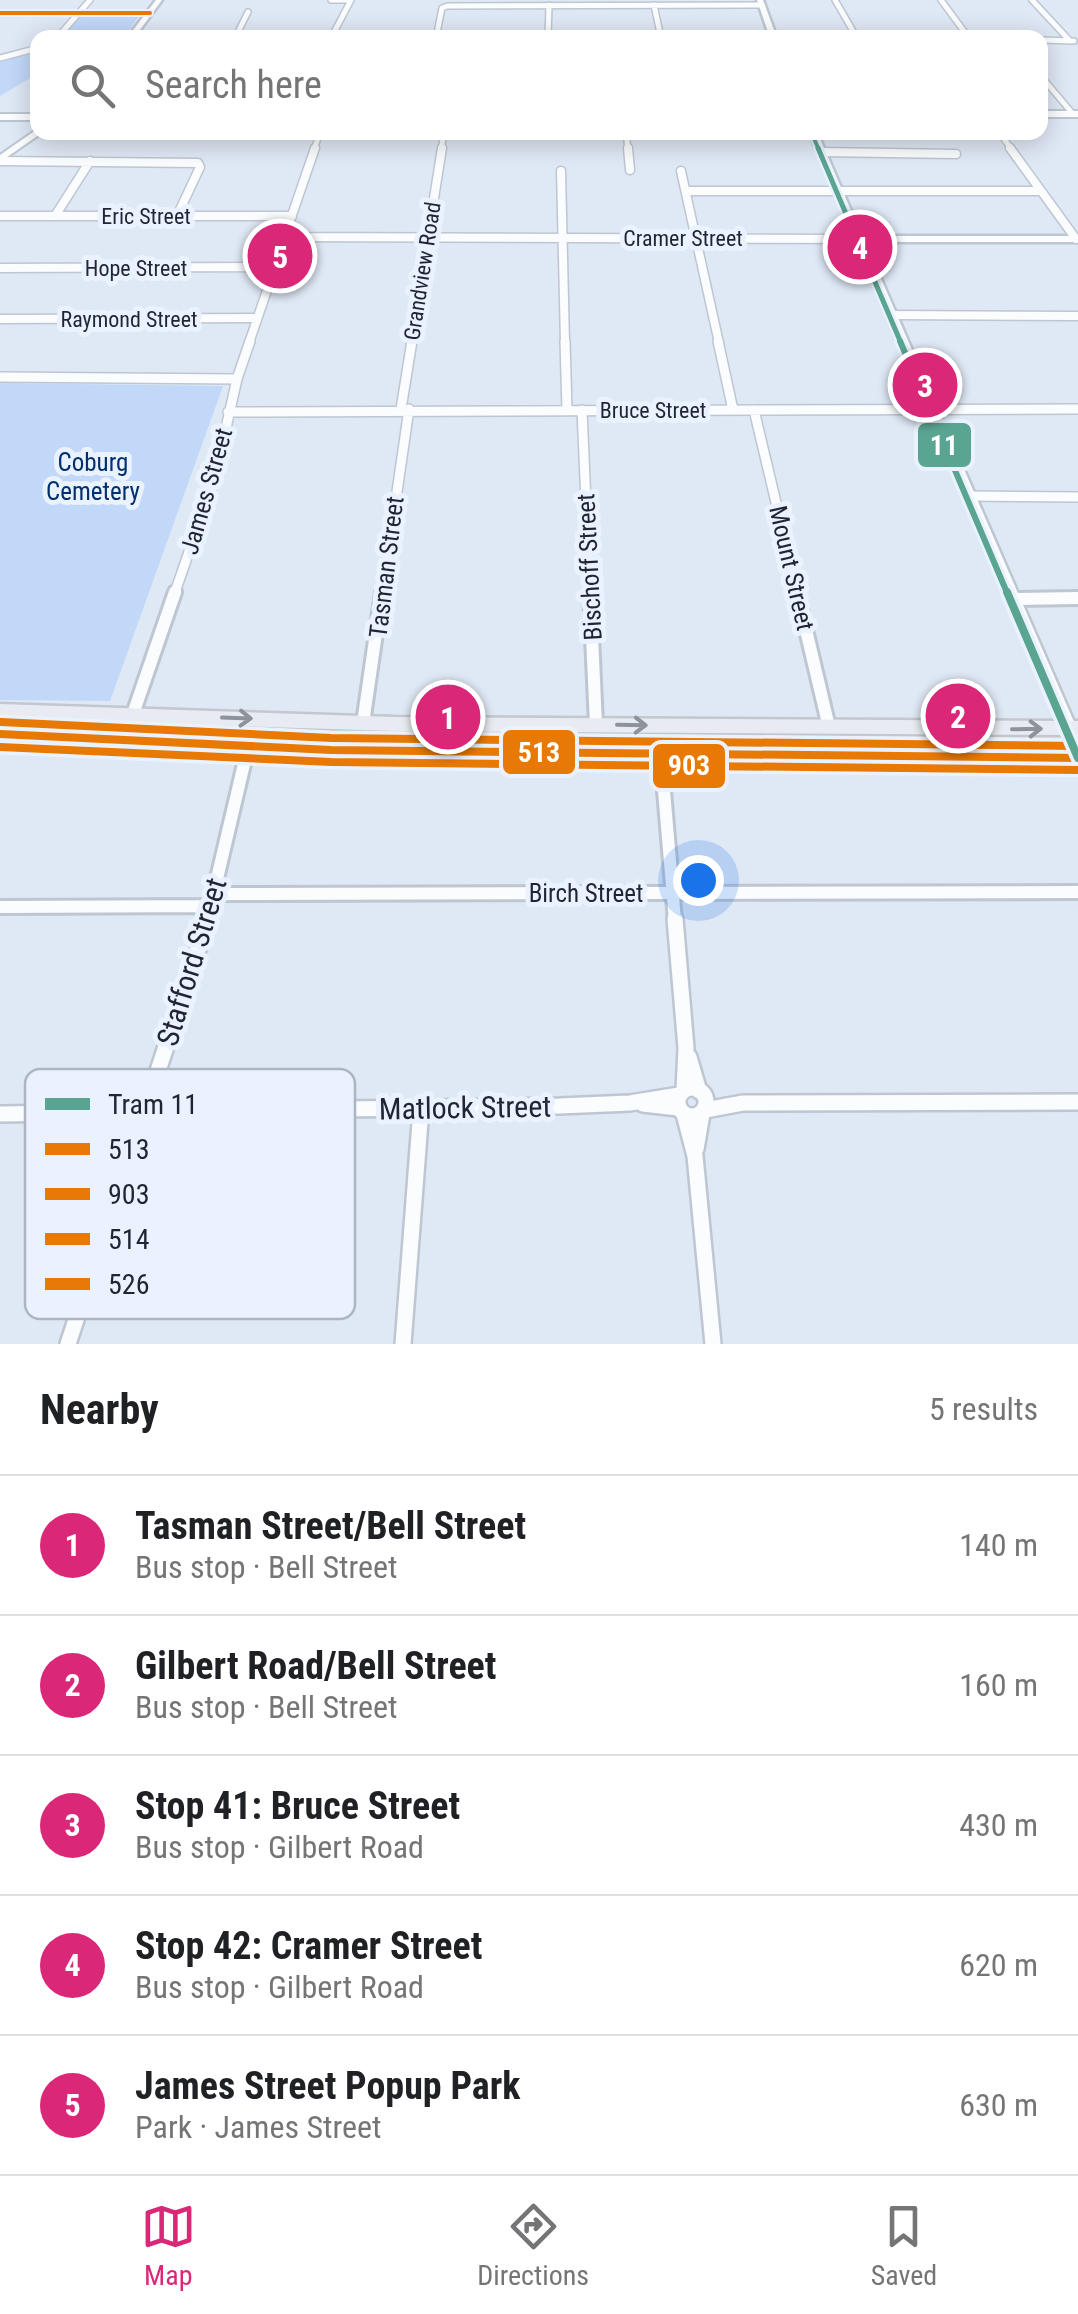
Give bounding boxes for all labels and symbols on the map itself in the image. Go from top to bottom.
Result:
street label: Grandview Road [399,200,446,342]
street label: Eric Street [101,204,191,229]
pin: 4 [828,210,892,284]
pin: 5 [248,218,312,294]
street label: Cramer Street [623,226,743,251]
street label: Hope Street [85,256,187,281]
street label: Raymond Street [61,307,198,332]
pin: 3 [892,348,958,422]
street label: Bruce Street [600,398,706,423]
line badge: 11 [916,421,973,469]
street label: James Street [175,425,238,558]
text: 11 [930,429,958,462]
park label: Coburg Cemetery [46,448,140,506]
street label: Bischoff Street [571,493,608,641]
street label: Tasman Street [363,495,410,639]
street label: Mount Street [763,503,820,633]
pin: 2 [926,678,990,754]
pin: 1 [416,680,480,754]
one-way arrow [221,709,253,728]
one-way arrow [616,716,648,735]
one-way arrow [1011,719,1043,738]
line badge: 513 [501,728,577,776]
text: 513 [518,736,560,769]
line badge: 903 [651,742,727,790]
text: 903 [668,749,710,782]
your location [673,855,724,906]
street label: Stafford Street [149,874,234,1050]
street label: Birch Street [529,879,643,908]
legend [25,1069,355,1319]
text: Tram 11 [108,1088,198,1121]
street label: Matlock Street [378,1088,551,1127]
text: 513 [108,1133,149,1166]
text: 903 [108,1178,149,1211]
text: 514 [108,1223,149,1256]
text: 526 [108,1268,149,1301]

